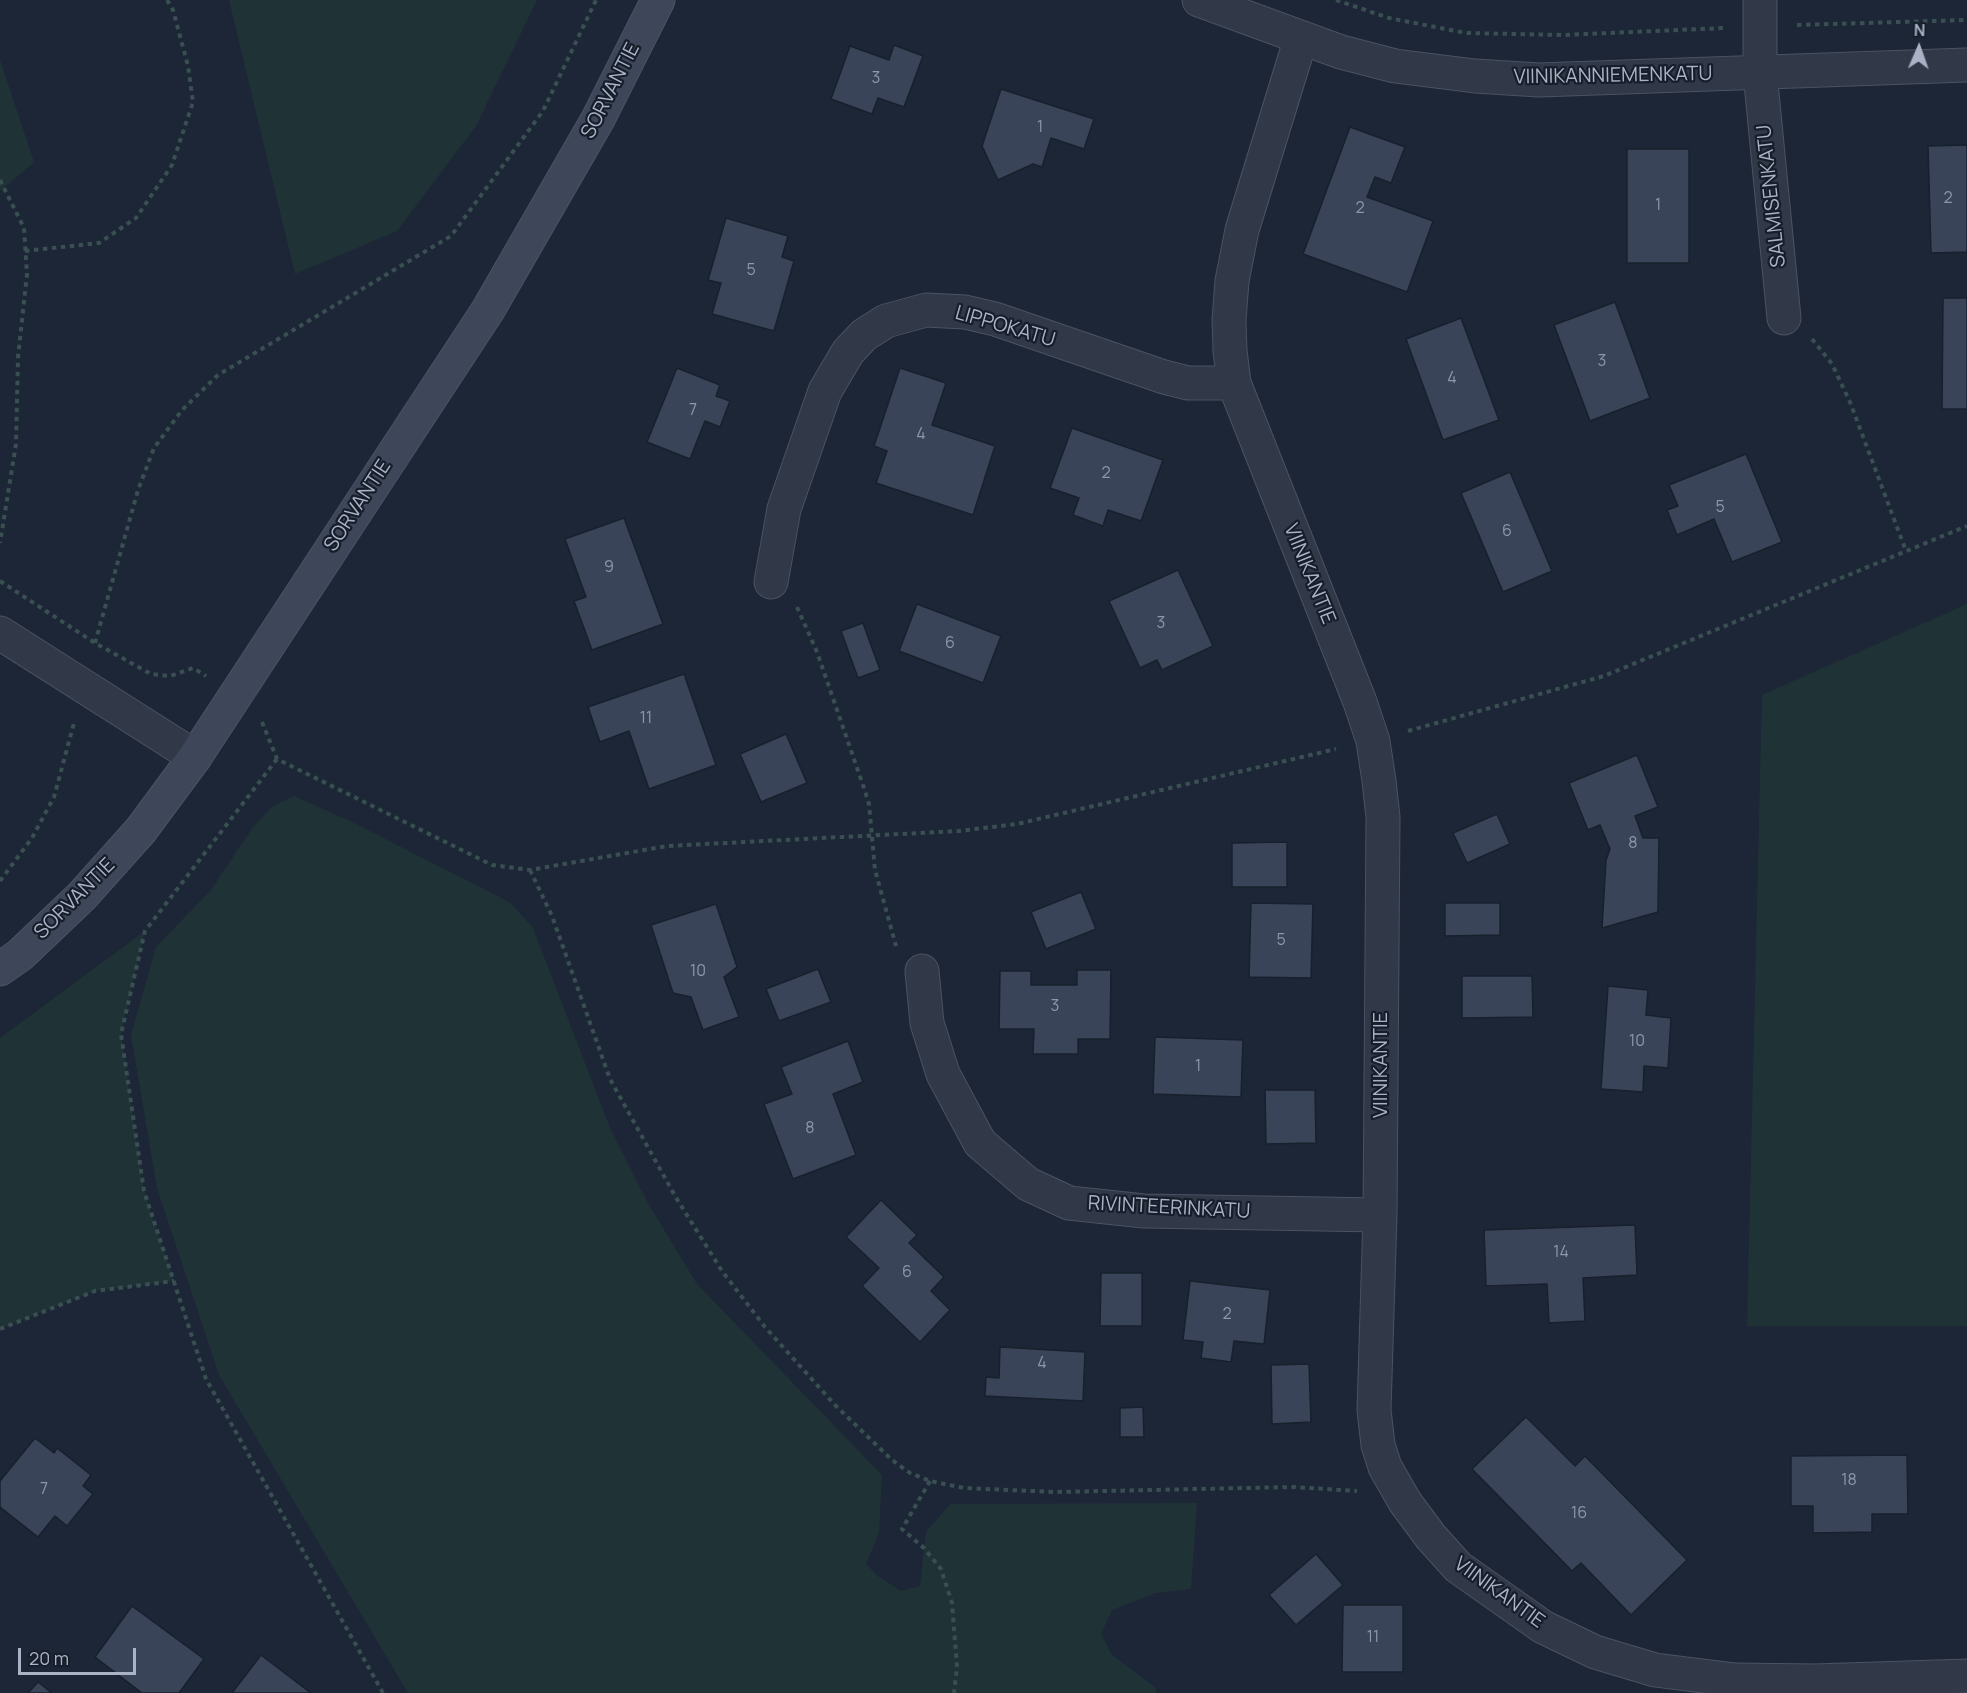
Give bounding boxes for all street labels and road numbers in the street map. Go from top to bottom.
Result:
street label: SORVANTIE [577,39,645,143]
street label: VIINIKANNIEMENKATU [1513,62,1713,90]
street label: SALMISENKATU [1753,123,1791,269]
street label: LIPPOKATU [952,301,1058,353]
street label: SORVANTIE [319,456,397,556]
street label: VIINIKANTIE [1278,520,1340,628]
street label: SORVANTIE [30,854,120,944]
street label: VIINIKANTIE [1369,1012,1393,1118]
street label: RIVINTEERINKATU [1087,1192,1251,1224]
street label: VIINIKANTIE [1449,1552,1549,1634]

